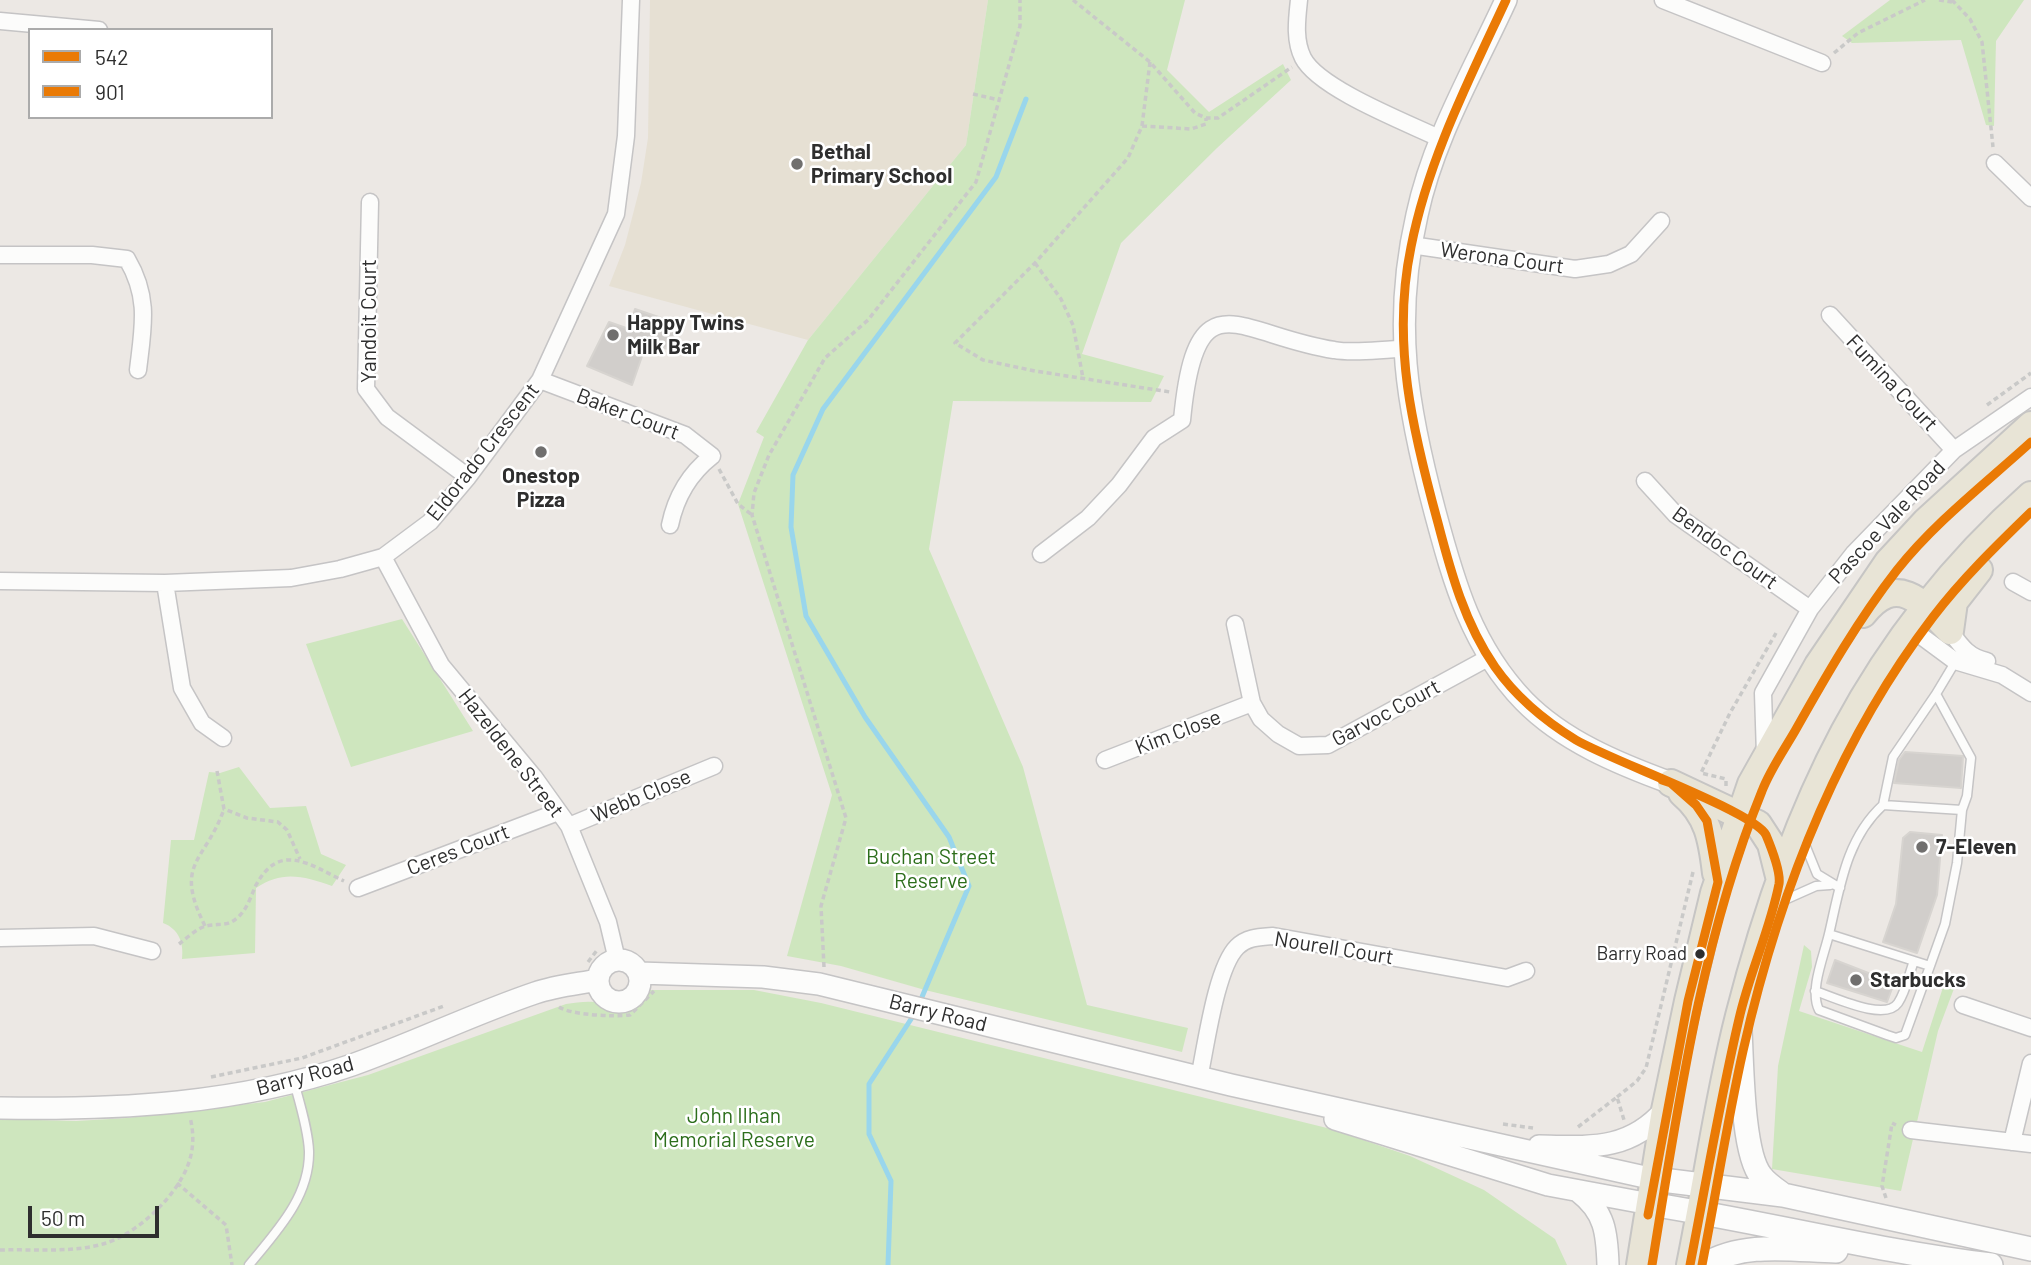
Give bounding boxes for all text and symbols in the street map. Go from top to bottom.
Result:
legend [28,28,273,119]
text: 542 [95,44,129,69]
text: 901 [95,79,125,104]
place label: Bethal Primary School [811,139,952,189]
marker: Bethal Primary School [789,156,805,172]
street label: Werona Court [1438,237,1566,279]
street label: Yandoit Court [356,259,382,383]
place label: Happy Twins Milk Bar [627,310,744,360]
marker: Happy Twins Milk Bar [605,327,621,343]
street label: Fumina Court [1841,329,1943,437]
street label: Eldorado Crescent [421,378,545,526]
street label: Baker Court [573,383,683,445]
marker: Onestop Pizza [533,444,549,460]
street label: Pascoe Vale Road [1823,455,1951,589]
place label: Onestop Pizza [502,463,580,513]
street label: Bendoc Court [1667,501,1783,595]
street label: Garvoc Court [1328,674,1444,752]
street label: Hazeldene Street [453,684,569,822]
street label: Kim Close [1131,704,1225,760]
street label: Webb Close [587,764,695,828]
street label: Ceres Court [403,819,513,881]
place label: 7-Eleven [1936,834,2016,860]
marker: 7-Eleven [1914,839,1930,855]
park label: Buchan Street Reserve [866,844,996,894]
street label: Nourell Court [1273,926,1395,970]
place label: Barry Road [1597,943,1687,965]
marker: Barry Road [1693,947,1707,961]
place label: Starbucks [1870,967,1966,993]
marker: Starbucks [1848,972,1864,988]
street label: Barry Road [886,989,990,1037]
street label: Barry Road [253,1051,357,1101]
park label: John Ilhan Memorial Reserve [653,1103,815,1153]
scale bar [32,1192,163,1236]
text: 50 m [41,1205,85,1230]

